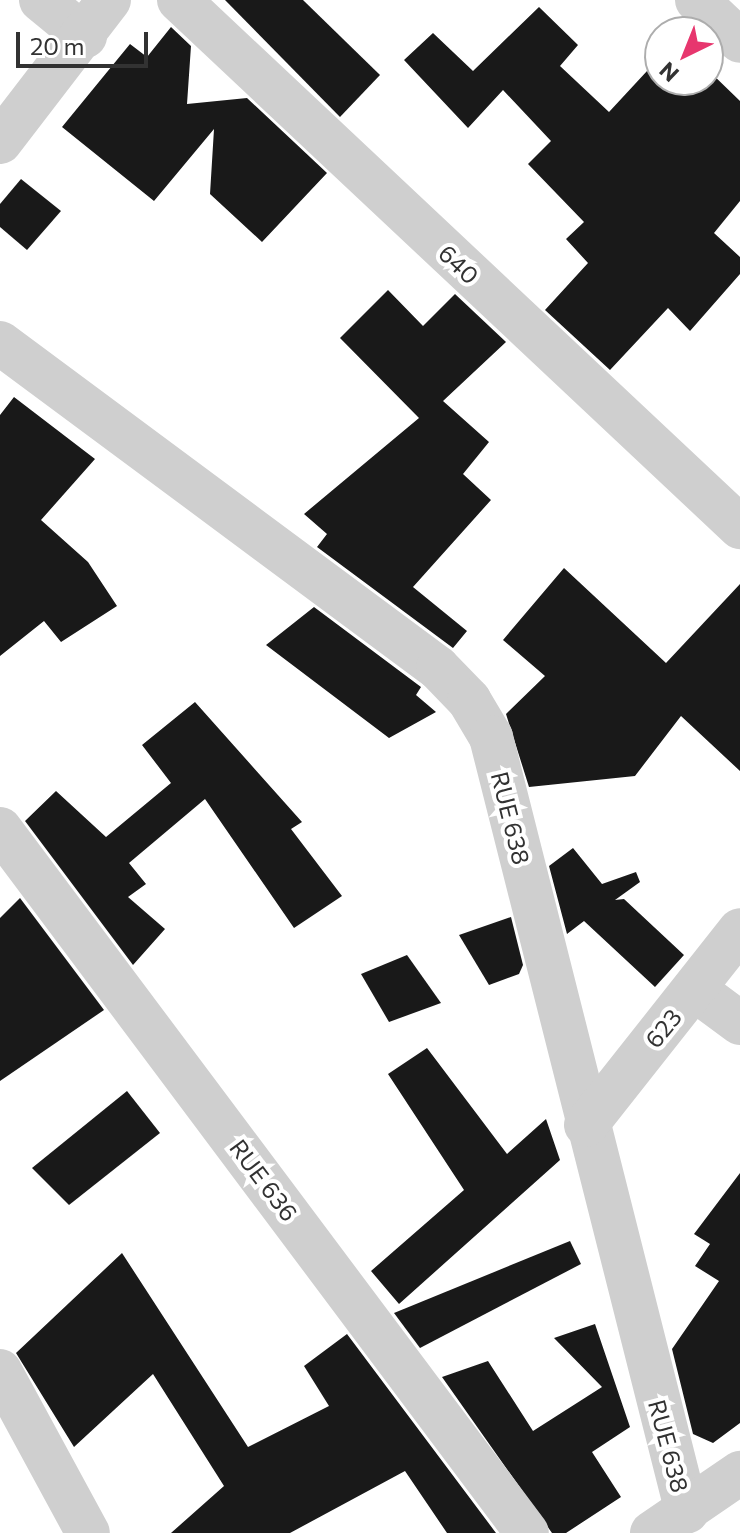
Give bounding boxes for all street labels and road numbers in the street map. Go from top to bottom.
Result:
street label: 640 [433,238,485,290]
street label: RUE 638 [486,769,536,867]
street label: 623 [639,1003,687,1053]
street label: RUE 636 [224,1134,304,1226]
street label: RUE 638 [643,1397,695,1495]

